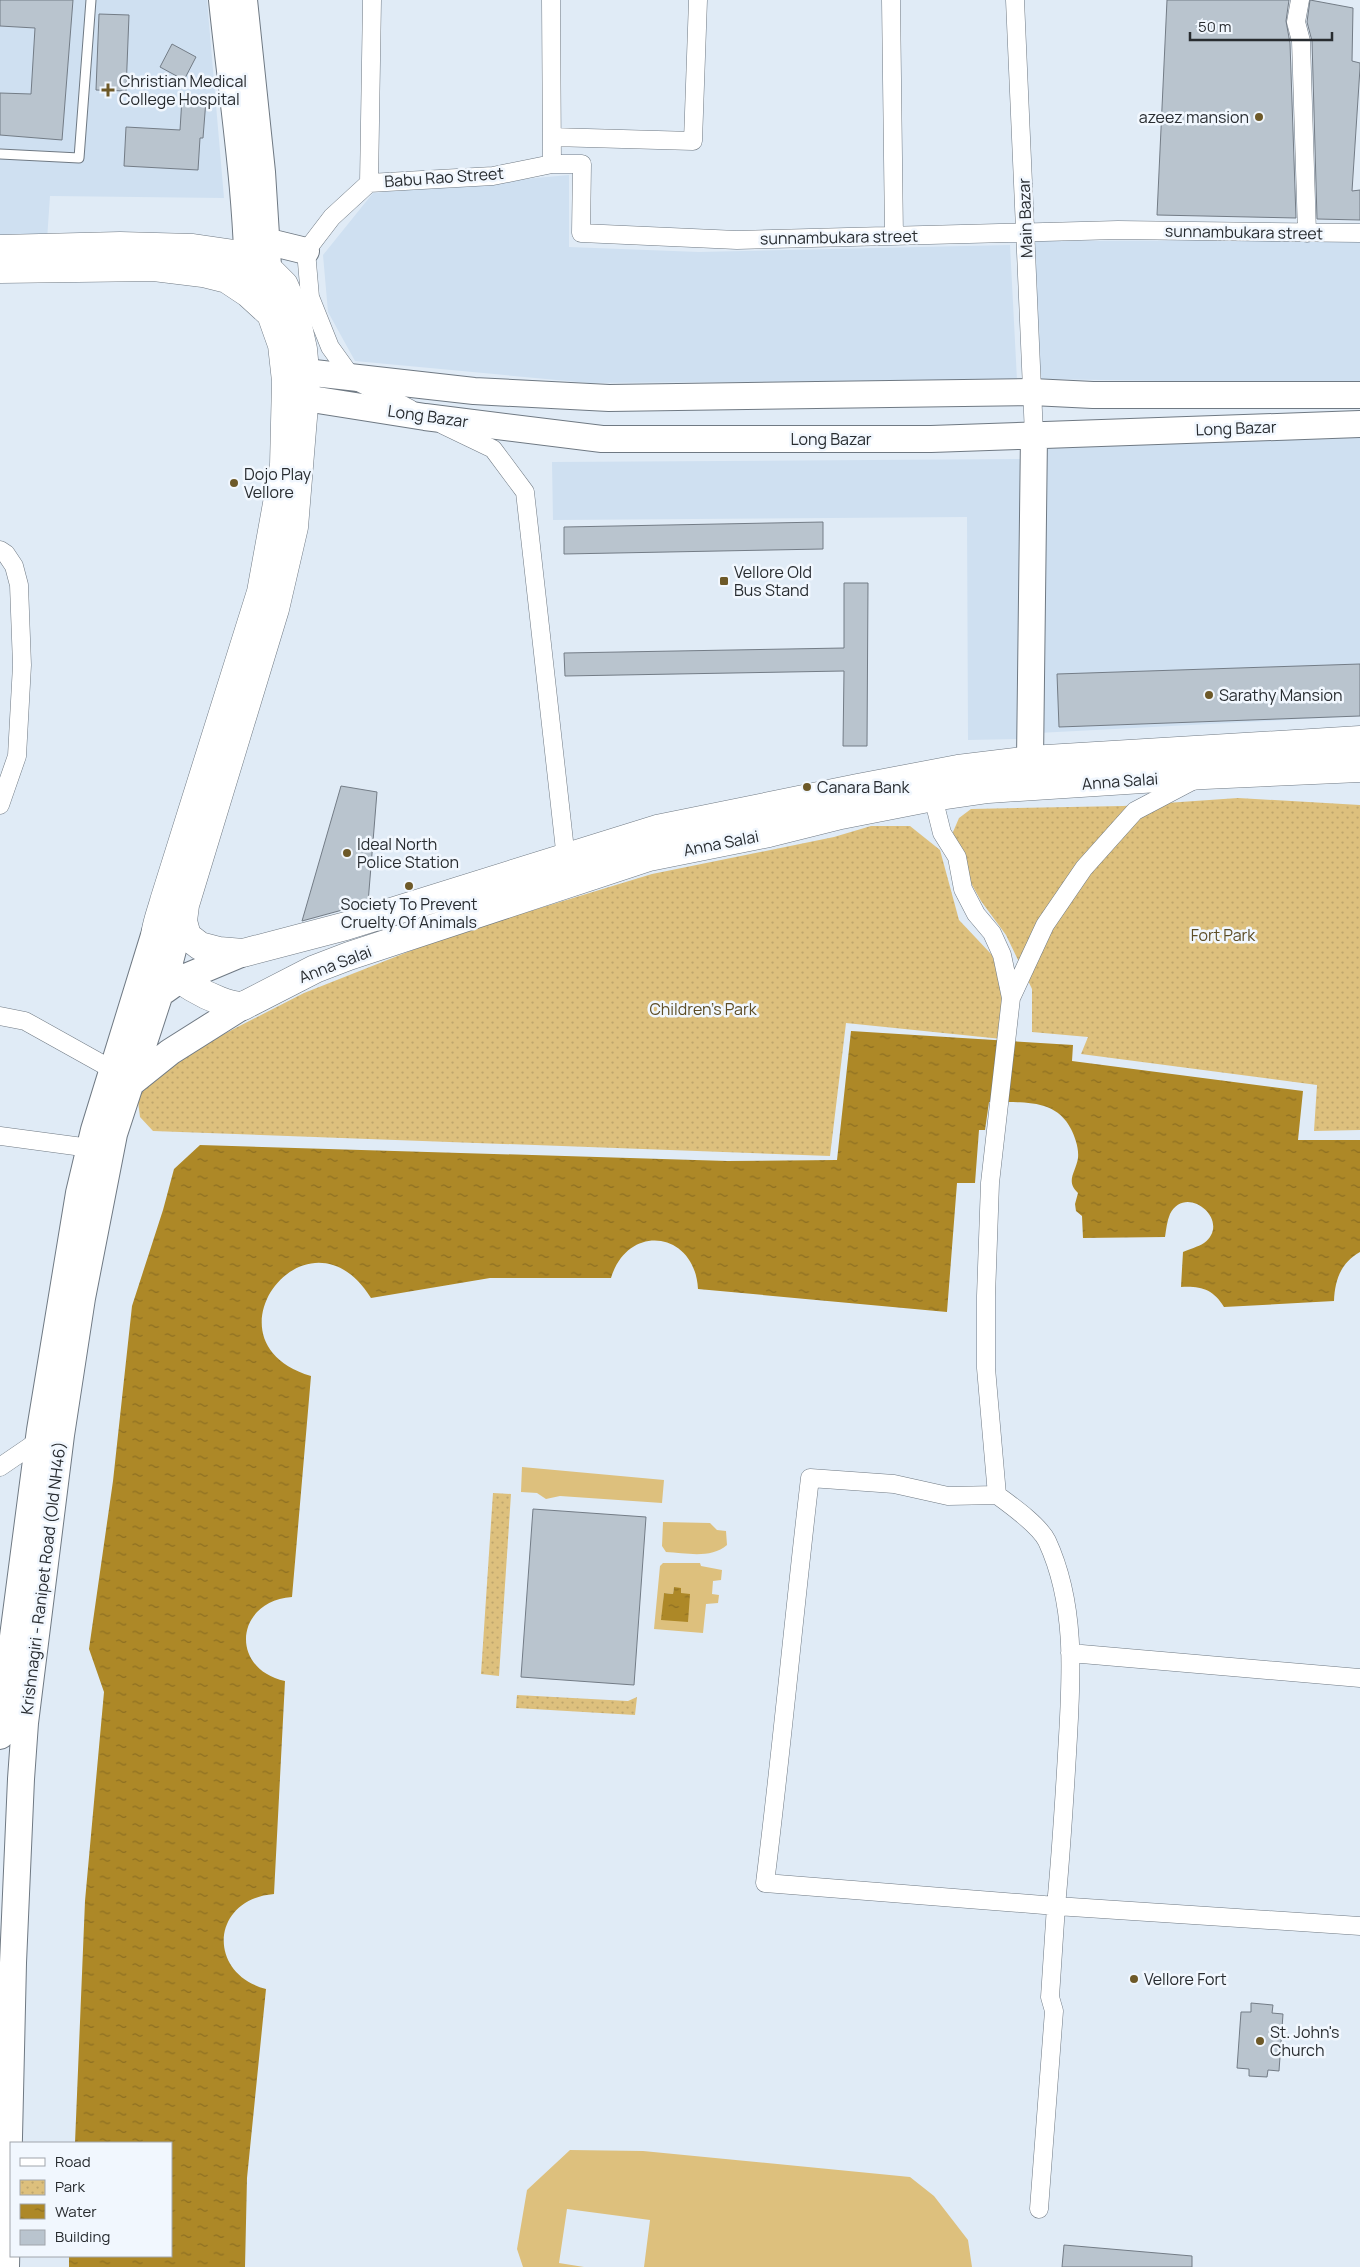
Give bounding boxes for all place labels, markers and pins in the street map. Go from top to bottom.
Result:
place label: Christian Medical College Hospital [119,70,247,110]
marker: Christian Medical College Hospital [101,83,115,97]
place label: azeez mansion [1139,106,1249,128]
marker: azeez mansion [1253,111,1265,123]
place label: Dojo Play Vellore [244,463,312,503]
marker: Dojo Play Vellore [228,477,240,489]
place label: Vellore Old Bus Stand [734,561,812,601]
marker: Vellore Old Bus Stand [718,575,730,587]
place label: Sarathy Mansion [1219,684,1343,706]
marker: Sarathy Mansion [1203,689,1215,701]
place label: Canara Bank [817,776,910,798]
marker: Canara Bank [801,781,813,793]
place label: Ideal North Police Station [357,833,459,873]
marker: Ideal North Police Station [341,847,353,859]
marker: Society To Prevent Cruelty Of Animals [403,880,415,892]
place label: Society To Prevent Cruelty Of Animals [341,893,477,933]
place label: Vellore Fort [1144,1968,1227,1990]
marker: Vellore Fort [1128,1973,1140,1985]
place label: St. John's Church [1270,2021,1339,2061]
marker: St. John's Church [1254,2035,1266,2047]

